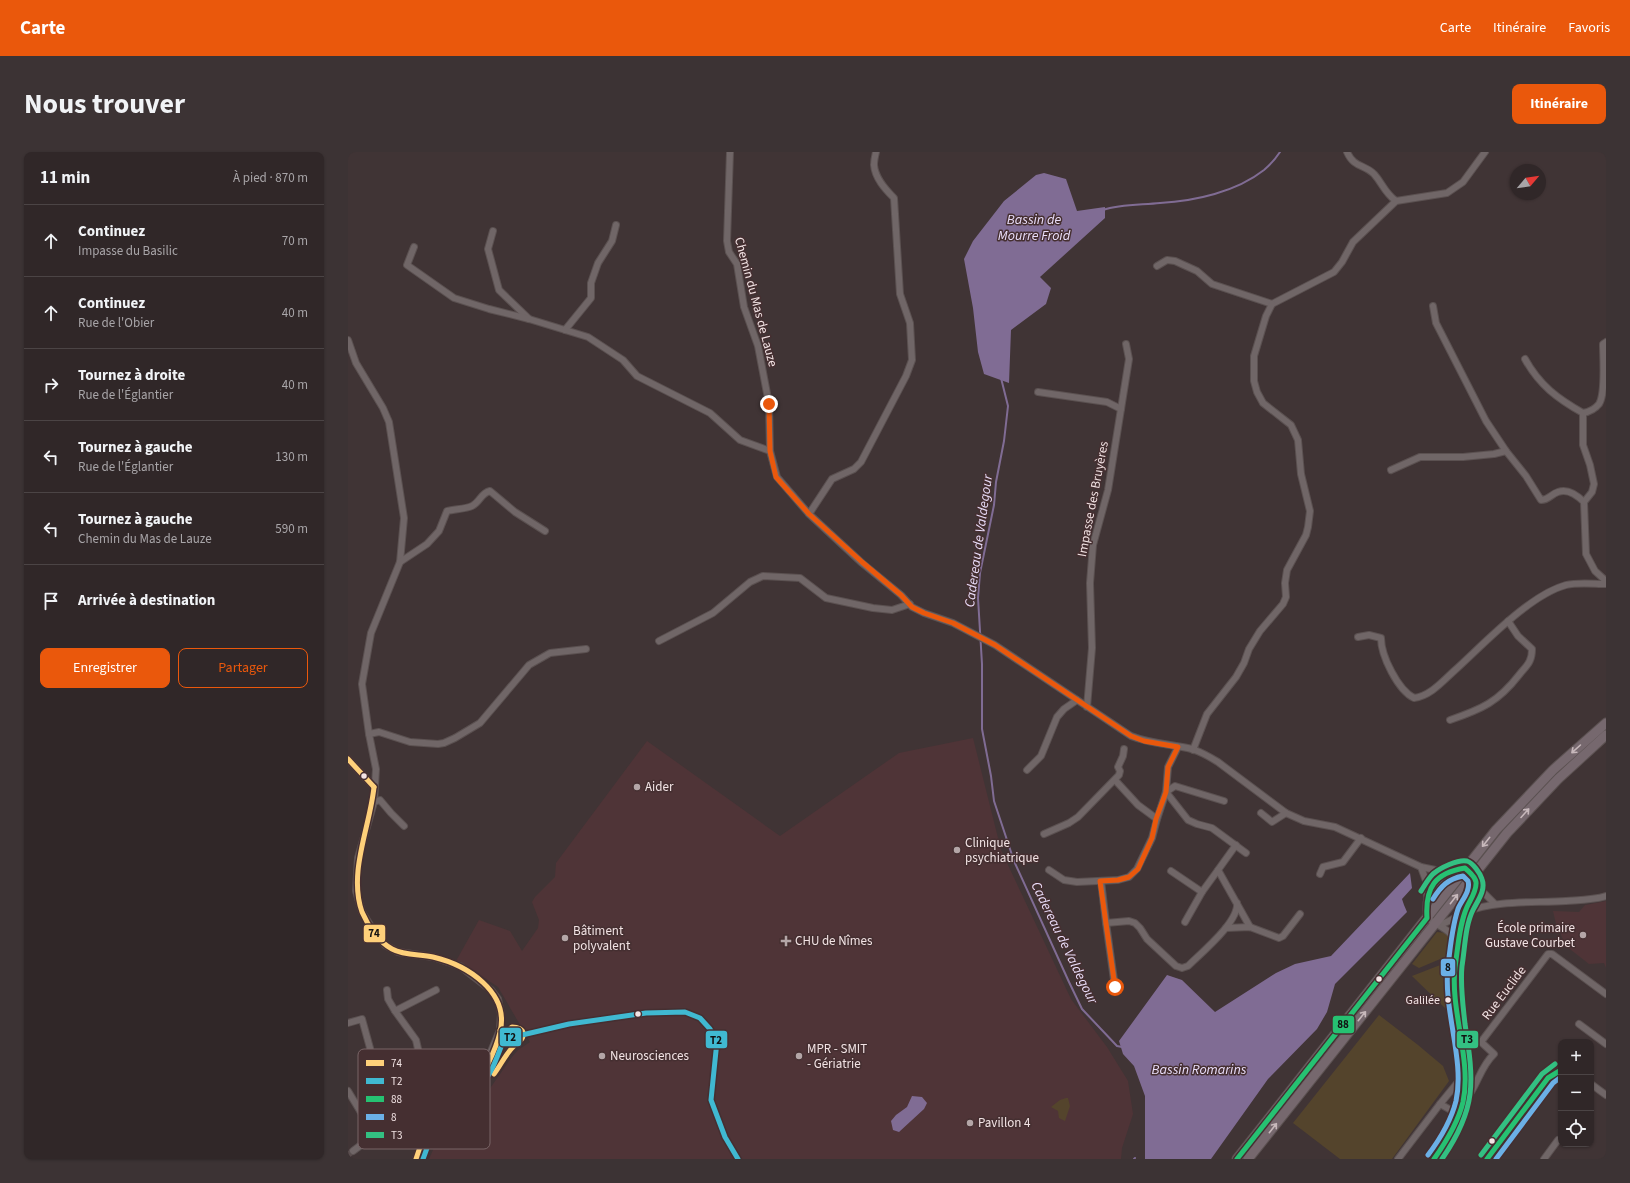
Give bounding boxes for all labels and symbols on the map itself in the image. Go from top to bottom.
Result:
north arrow [1510,164,1546,200]
water label: Bassin de Mourre Froid [998,210,1071,246]
street label: Chemin du Mas de Lauze [730,235,782,369]
route end [760,395,778,413]
street label: Impasse des Bruyères [1073,439,1113,558]
water label: Cadereau de Valdegour [960,472,998,609]
one-way arrow [1571,744,1582,753]
unlabelled marker [359,771,369,781]
place label: Aider [645,778,674,796]
marker: Aider [632,782,642,792]
one-way arrow [1520,808,1530,818]
place label: Clinique psychiatrique [965,834,1039,867]
one-way arrow [1482,837,1491,848]
marker: Clinique psychiatrique [952,845,962,855]
water label: Cadereau de Valdegour [1026,878,1103,1009]
one-way arrow [1449,894,1458,905]
place label: École primaire Gustave Courbet [1485,919,1576,952]
place label: Bâtiment polyvalent [573,922,631,955]
line badge: 74 [363,924,386,943]
text: 74 [368,926,380,941]
marker: École primaire Gustave Courbet [1578,930,1588,940]
place label: CHU de Nîmes [795,932,873,950]
marker: Bâtiment polyvalent [560,933,570,943]
marker: CHU de Nîmes [780,935,792,947]
line badge: 8 [1440,958,1456,977]
text: 8 [1445,960,1451,975]
street label: Rue Euclide [1478,962,1530,1024]
unlabelled marker [1374,974,1384,984]
route start [1106,978,1124,996]
place label: Galilée [1406,992,1440,1009]
marker: Galilée [1443,995,1453,1005]
unlabelled marker [633,1009,643,1019]
one-way arrow [1358,1010,1367,1021]
line badge: 88 [1332,1015,1355,1034]
text: 88 [1337,1017,1349,1032]
line badge: T2 [499,1027,522,1047]
text: T2 [504,1030,516,1045]
line badge: T2 [705,1030,728,1049]
line badge: T3 [1456,1030,1479,1049]
text: T3 [1461,1032,1473,1047]
text: T2 [710,1033,722,1048]
place label: MPR - SMIT - Gériatrie [807,1040,867,1073]
place label: Neurosciences [610,1047,690,1065]
legend [358,1049,490,1149]
marker: Neurosciences [597,1051,607,1061]
marker: MPR - SMIT - Gériatrie [794,1051,804,1061]
text: 74 [391,1056,402,1071]
water label: Bassin Romarins [1152,1060,1247,1080]
text: T2 [391,1074,402,1089]
text: 88 [391,1092,402,1107]
text: 8 [391,1110,397,1125]
place label: Pavillon 4 [978,1114,1031,1132]
marker: Pavillon 4 [965,1118,975,1128]
one-way arrow [1268,1123,1277,1134]
text: T3 [391,1128,402,1143]
unlabelled marker [1487,1136,1497,1146]

